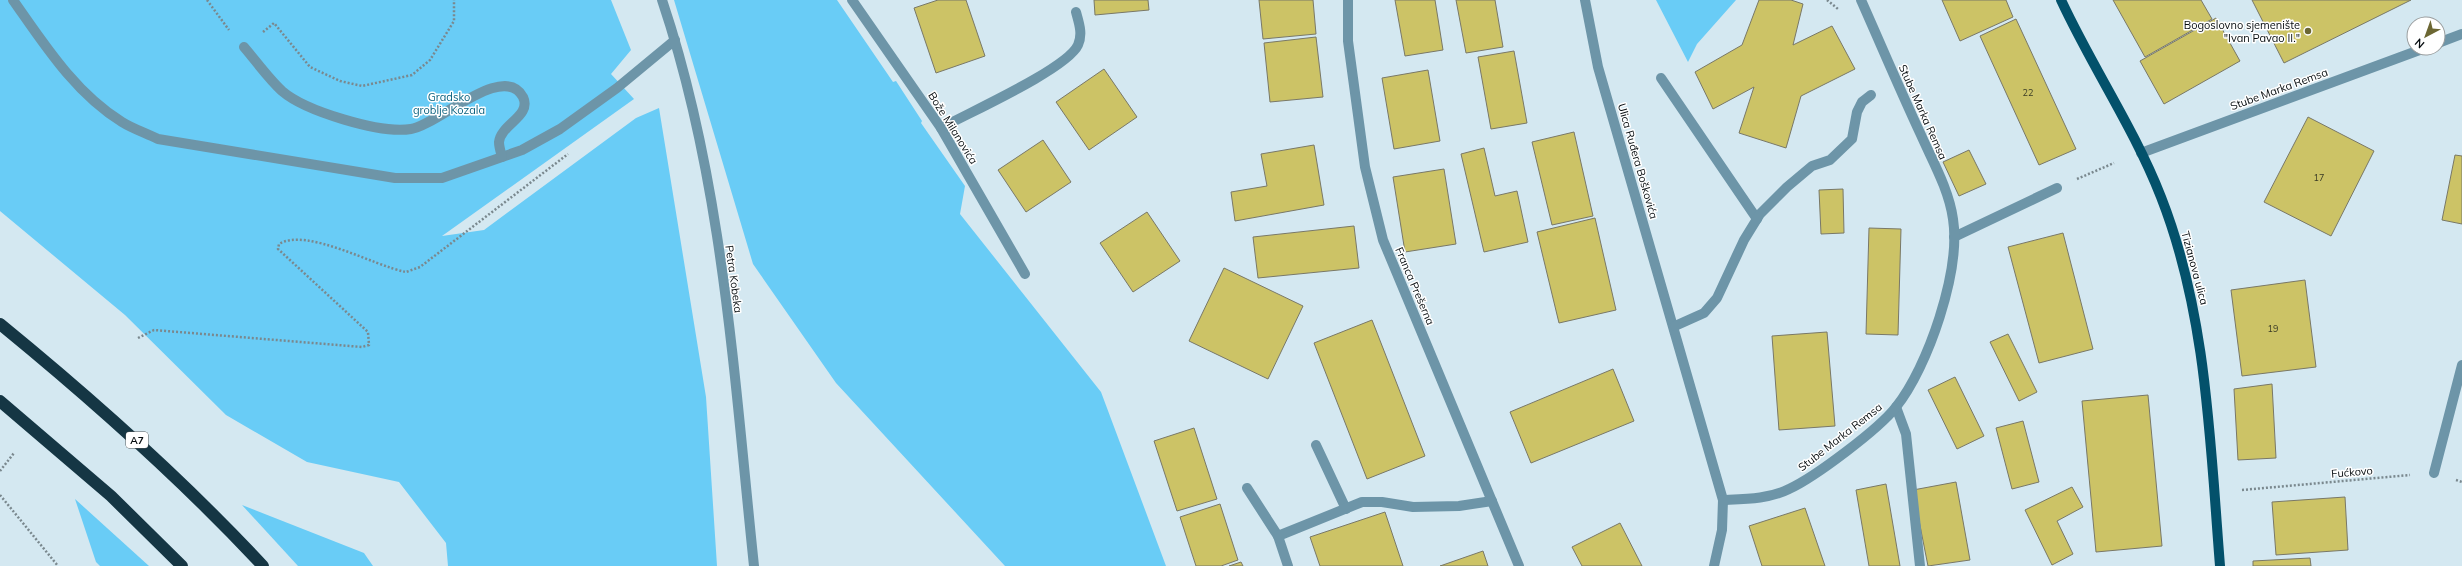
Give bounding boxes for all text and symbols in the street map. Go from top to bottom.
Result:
north arrow [2406,16,2446,56]
place label: Bogoslovno sjemenište "Ivan Pavao II." [2184,18,2300,45]
marker: Bogoslovno sjemenište "Ivan Pavao II." [2303,26,2313,36]
text: N [2412,36,2427,52]
street label: Stube Marka Remsa [1896,62,1950,162]
street label: Stube Marka Remsa [2228,65,2330,113]
house number: 22 [2023,87,2033,98]
street label: Bože Milanovića [925,89,981,167]
park label: Gradsko groblje Kozala [413,90,485,117]
street label: Ulica Ruđera Boškovića [1615,102,1661,220]
house number: 17 [2314,172,2324,183]
street label: Tizianova ulica [2178,230,2212,306]
street label: Petra Kobeka [722,244,746,314]
street label: Franca Prešerna [1392,245,1438,327]
house number: 19 [2268,323,2278,334]
street label: Stube Marka Remsa [1795,400,1885,474]
road number: A7 [126,432,148,448]
street label: Fućkovo [2331,463,2373,481]

